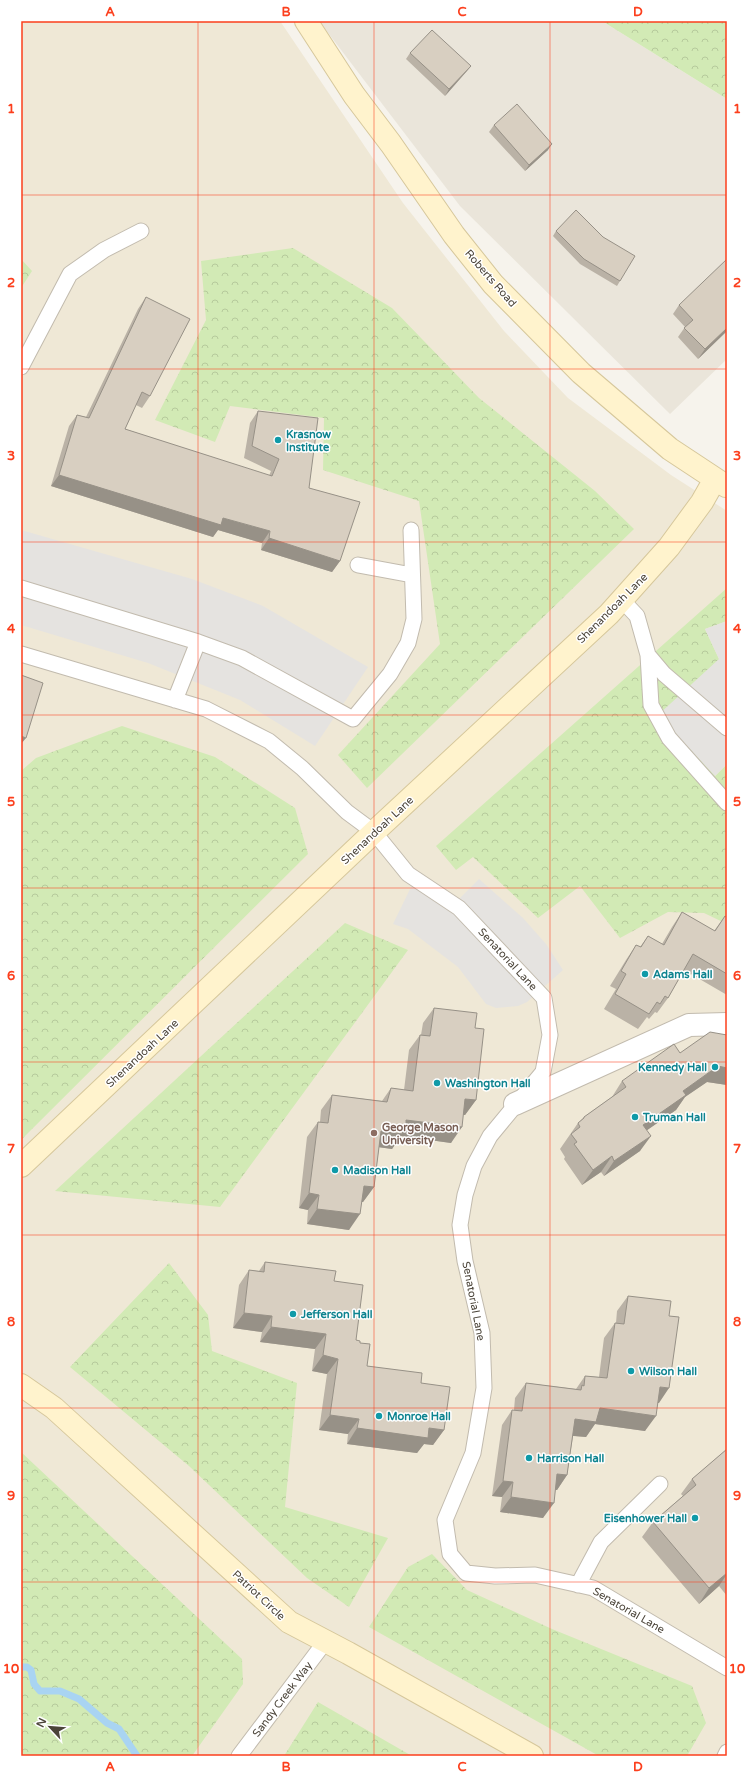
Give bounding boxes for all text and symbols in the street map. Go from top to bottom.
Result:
text: A [105,4,115,20]
text: B [281,4,291,20]
text: C [457,4,467,20]
text: D [633,4,643,20]
text: 1 [7,101,15,117]
text: 1 [733,101,741,117]
street label: Roberts Road [462,247,519,310]
text: 2 [7,275,15,291]
text: 2 [733,275,741,291]
place label: Krasnow Institute [286,428,331,454]
marker: Krasnow Institute [273,435,283,445]
text: 3 [7,448,15,464]
text: 3 [733,448,741,464]
street label: Shenandoah Lane [575,571,650,646]
text: 4 [7,621,16,637]
text: 4 [733,621,742,637]
text: 5 [7,794,15,810]
street label: Shenandoah Lane [339,794,416,867]
text: 5 [733,794,741,810]
street label: Senatorial Lane [475,925,540,993]
text: 6 [7,968,15,984]
place label: Adams Hall [653,968,713,981]
text: 6 [733,968,741,984]
marker: Adams Hall [640,969,650,979]
street label: Shenandoah Lane [104,1017,181,1090]
place label: Kennedy Hall [638,1061,707,1075]
marker: Kennedy Hall [710,1062,720,1072]
place label: Washington Hall [445,1077,531,1091]
marker: Washington Hall [432,1078,442,1088]
place label: Truman Hall [642,1111,706,1124]
marker: Truman Hall [630,1112,640,1122]
place label: George Mason University [382,1121,459,1148]
marker: George Mason University [369,1128,379,1138]
text: 7 [7,1141,15,1157]
text: 7 [733,1141,741,1157]
place label: Madison Hall [343,1164,411,1177]
marker: Madison Hall [330,1165,340,1175]
street label: Senatorial Lane [459,1260,488,1342]
place label: Jefferson Hall [300,1308,373,1321]
marker: Jefferson Hall [288,1309,298,1319]
text: 8 [7,1314,15,1330]
text: 8 [733,1314,741,1330]
place label: Wilson Hall [639,1365,697,1378]
marker: Wilson Hall [626,1366,636,1376]
place label: Monroe Hall [387,1410,451,1423]
marker: Monroe Hall [374,1411,384,1421]
place label: Harrison Hall [537,1452,604,1465]
marker: Harrison Hall [524,1453,534,1463]
text: 9 [7,1488,15,1504]
text: 9 [733,1488,741,1504]
place label: Eisenhower Hall [604,1512,687,1525]
marker: Eisenhower Hall [690,1513,700,1523]
street label: Patriot Circle [230,1568,288,1623]
street label: Senatorial Lane [591,1585,667,1636]
street label: Sandy Creek Way [250,1659,315,1740]
text: 10 [3,1661,19,1677]
text: 10 [729,1661,745,1677]
north arrow [30,1707,70,1747]
text: N [34,1716,49,1730]
text: A [105,1759,115,1775]
text: B [281,1759,291,1775]
text: C [457,1759,467,1775]
text: D [633,1759,643,1775]

